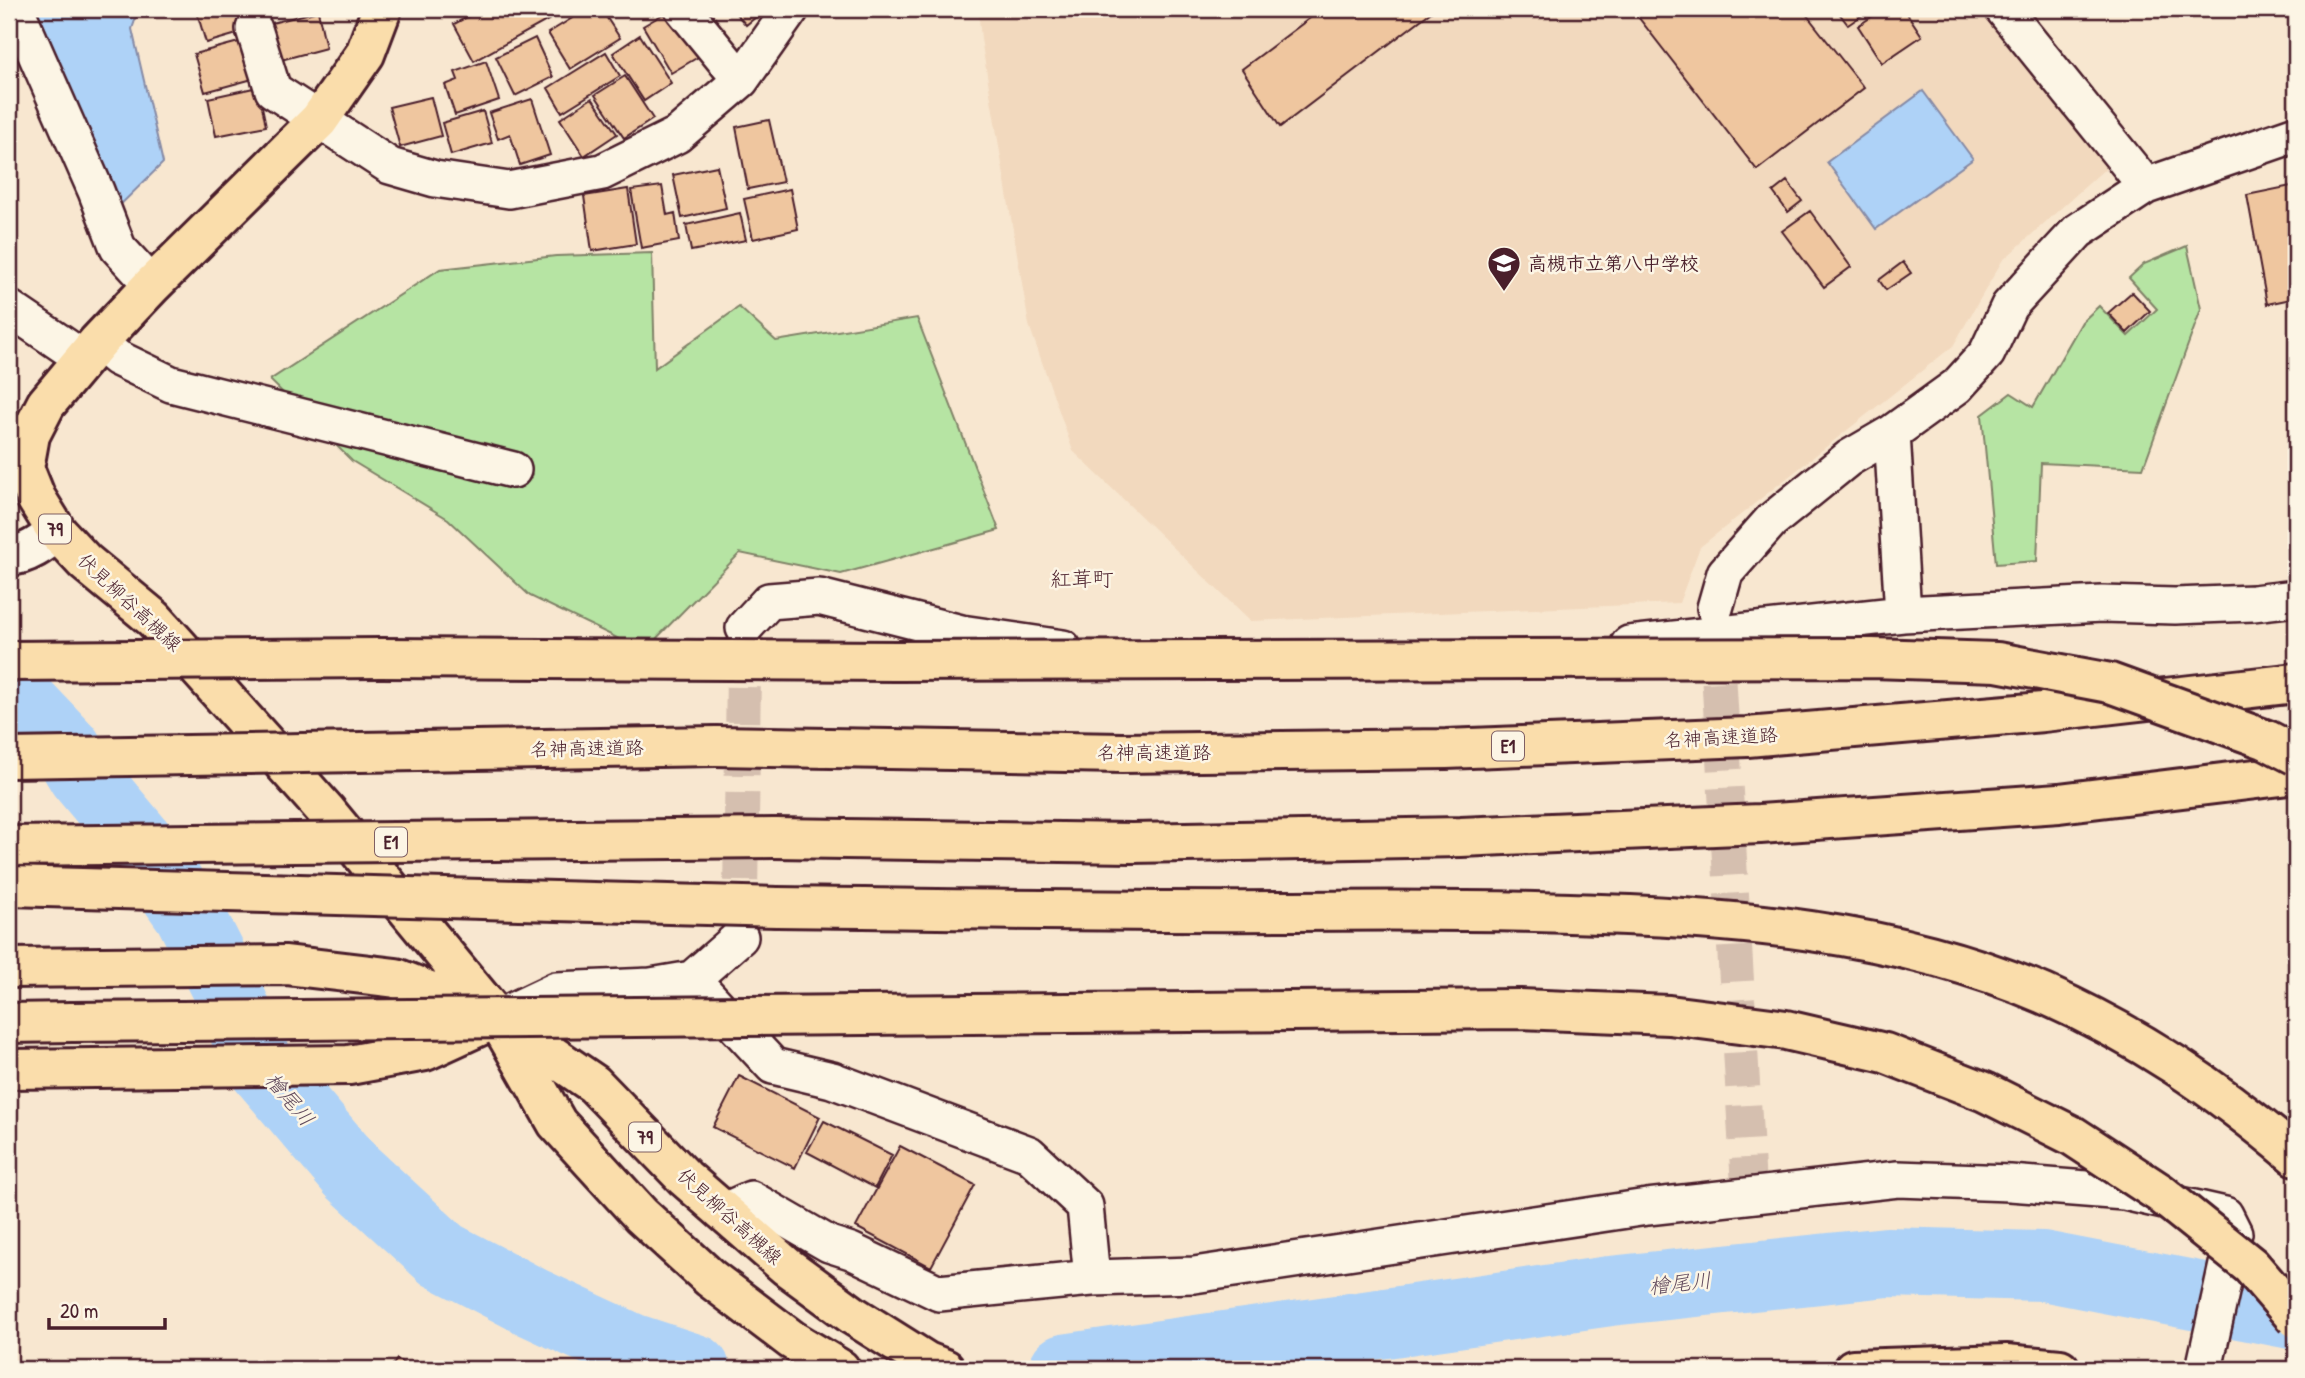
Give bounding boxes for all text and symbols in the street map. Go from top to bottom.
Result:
school or university icon: 高槻市立第八中学校 [1485,244,1523,293]
place label: 高槻市立第八中学校 [1528,250,1699,276]
road number: 79 [39,514,71,544]
street label: 伏見柳谷高槻線 [72,547,188,657]
district label: 紅茸町 [1051,564,1114,593]
street label: 名神高速道路 [1663,721,1779,753]
road number: E1 [1492,732,1524,760]
street label: 名神高速道路 [530,734,644,762]
street label: 名神高速道路 [1097,739,1211,765]
road number: E1 [375,828,407,856]
water label: 檜尾川 [259,1066,321,1132]
road number: 79 [629,1122,661,1152]
street label: 伏見柳谷高槻線 [672,1162,788,1270]
water label: 檜尾川 [1647,1265,1713,1301]
scale bar [49,1287,164,1331]
text: 20 m [60,1296,98,1325]

